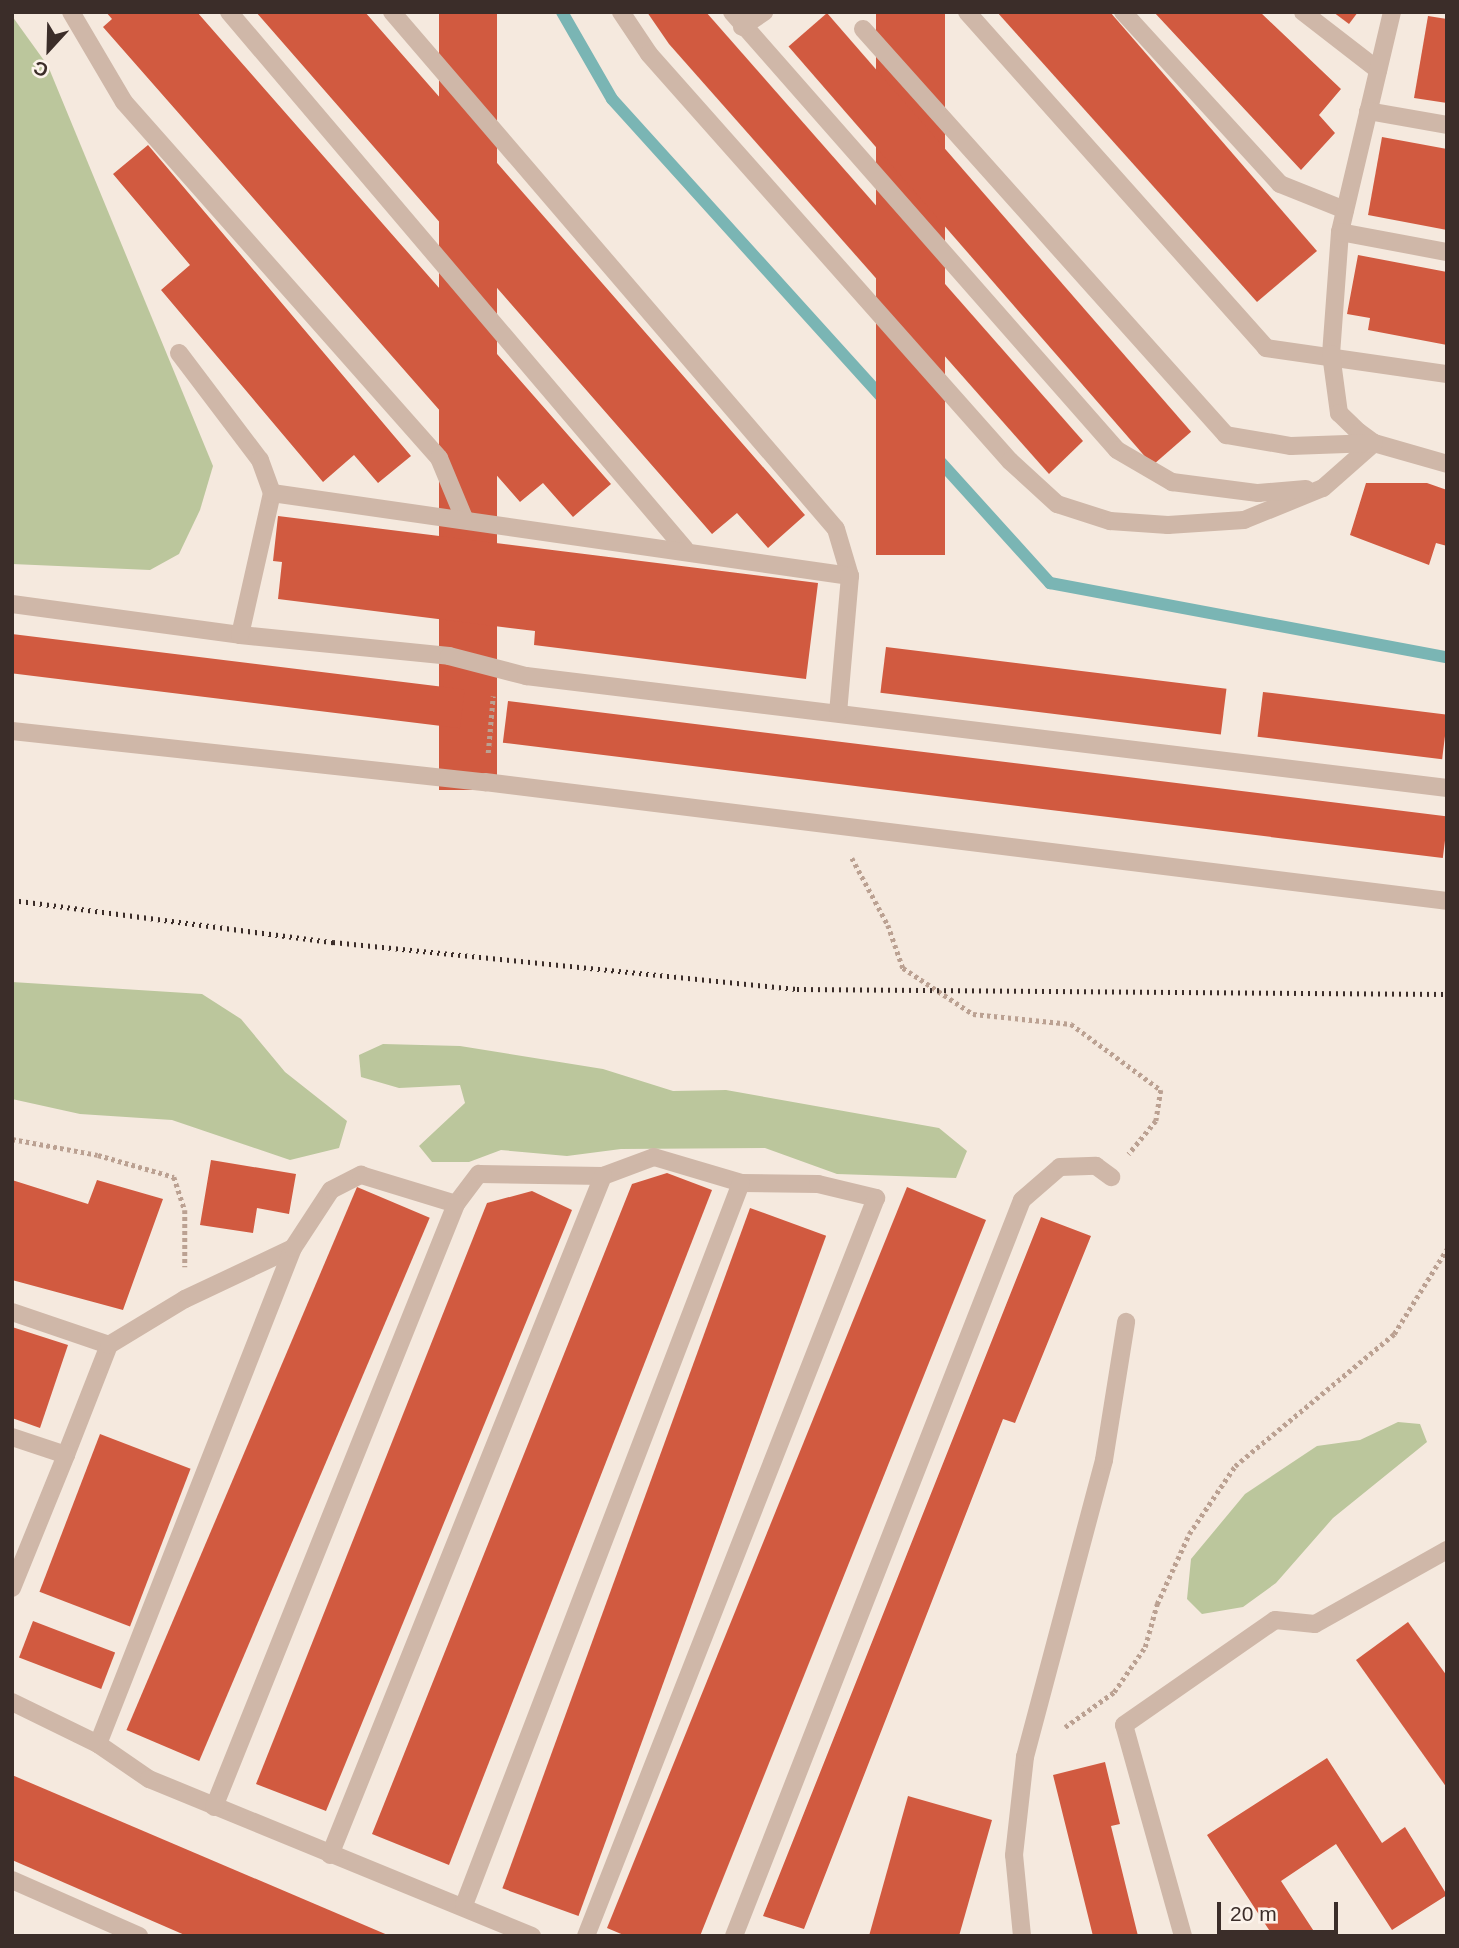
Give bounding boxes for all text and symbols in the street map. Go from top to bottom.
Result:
north arrow [14,14,84,84]
text: С [31,57,51,81]
scale bar [1221,1888,1342,1932]
text: 20 m [1230,1902,1277,1925]

